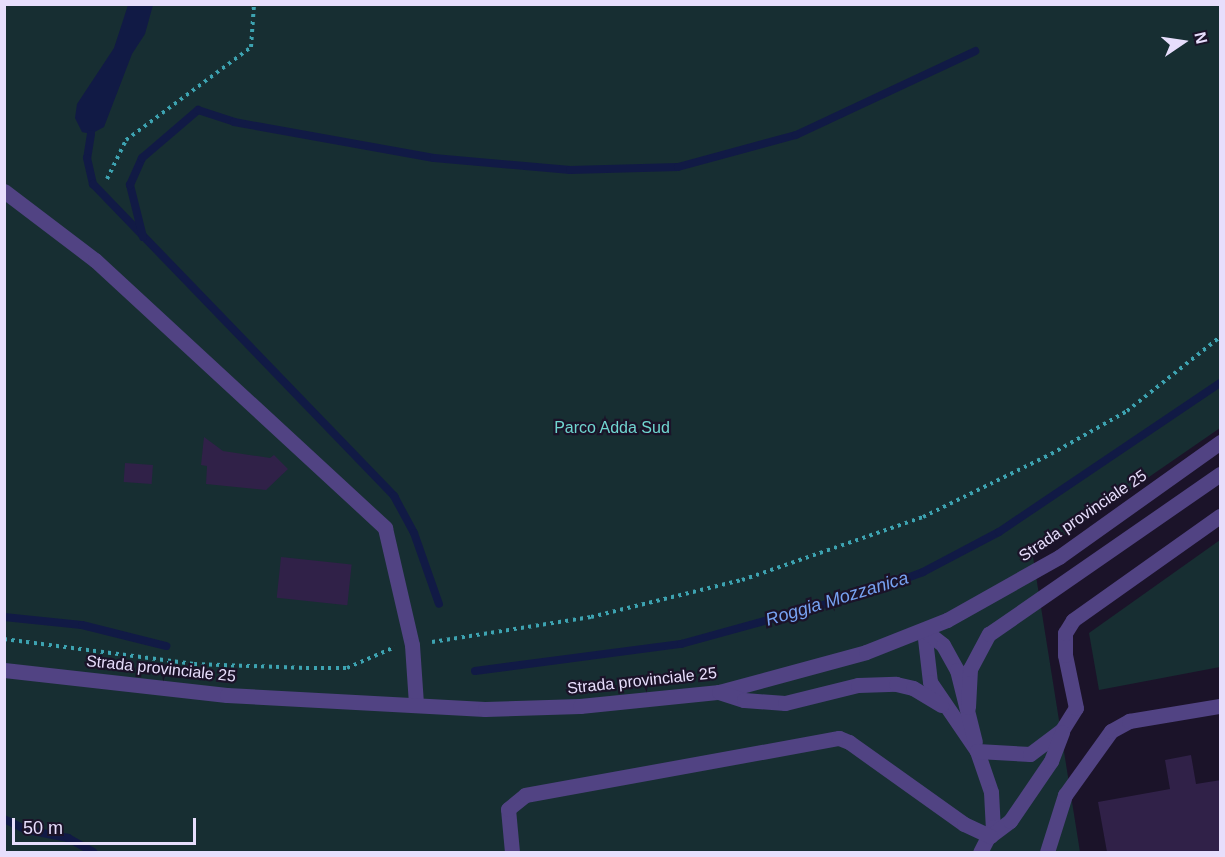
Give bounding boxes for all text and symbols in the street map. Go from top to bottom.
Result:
north arrow [1153,12,1213,72]
text: N [1191,30,1211,45]
park label: Parco Adda Sud [554,418,670,438]
street label: Strada provinciale 25 [1015,466,1151,566]
water label: Roggia Mozzanica [763,567,911,631]
street label: Strada provinciale 25 [85,652,237,686]
street label: Strada provinciale 25 [566,664,718,698]
scale bar [15,806,200,844]
text: 50 m [23,818,63,838]

